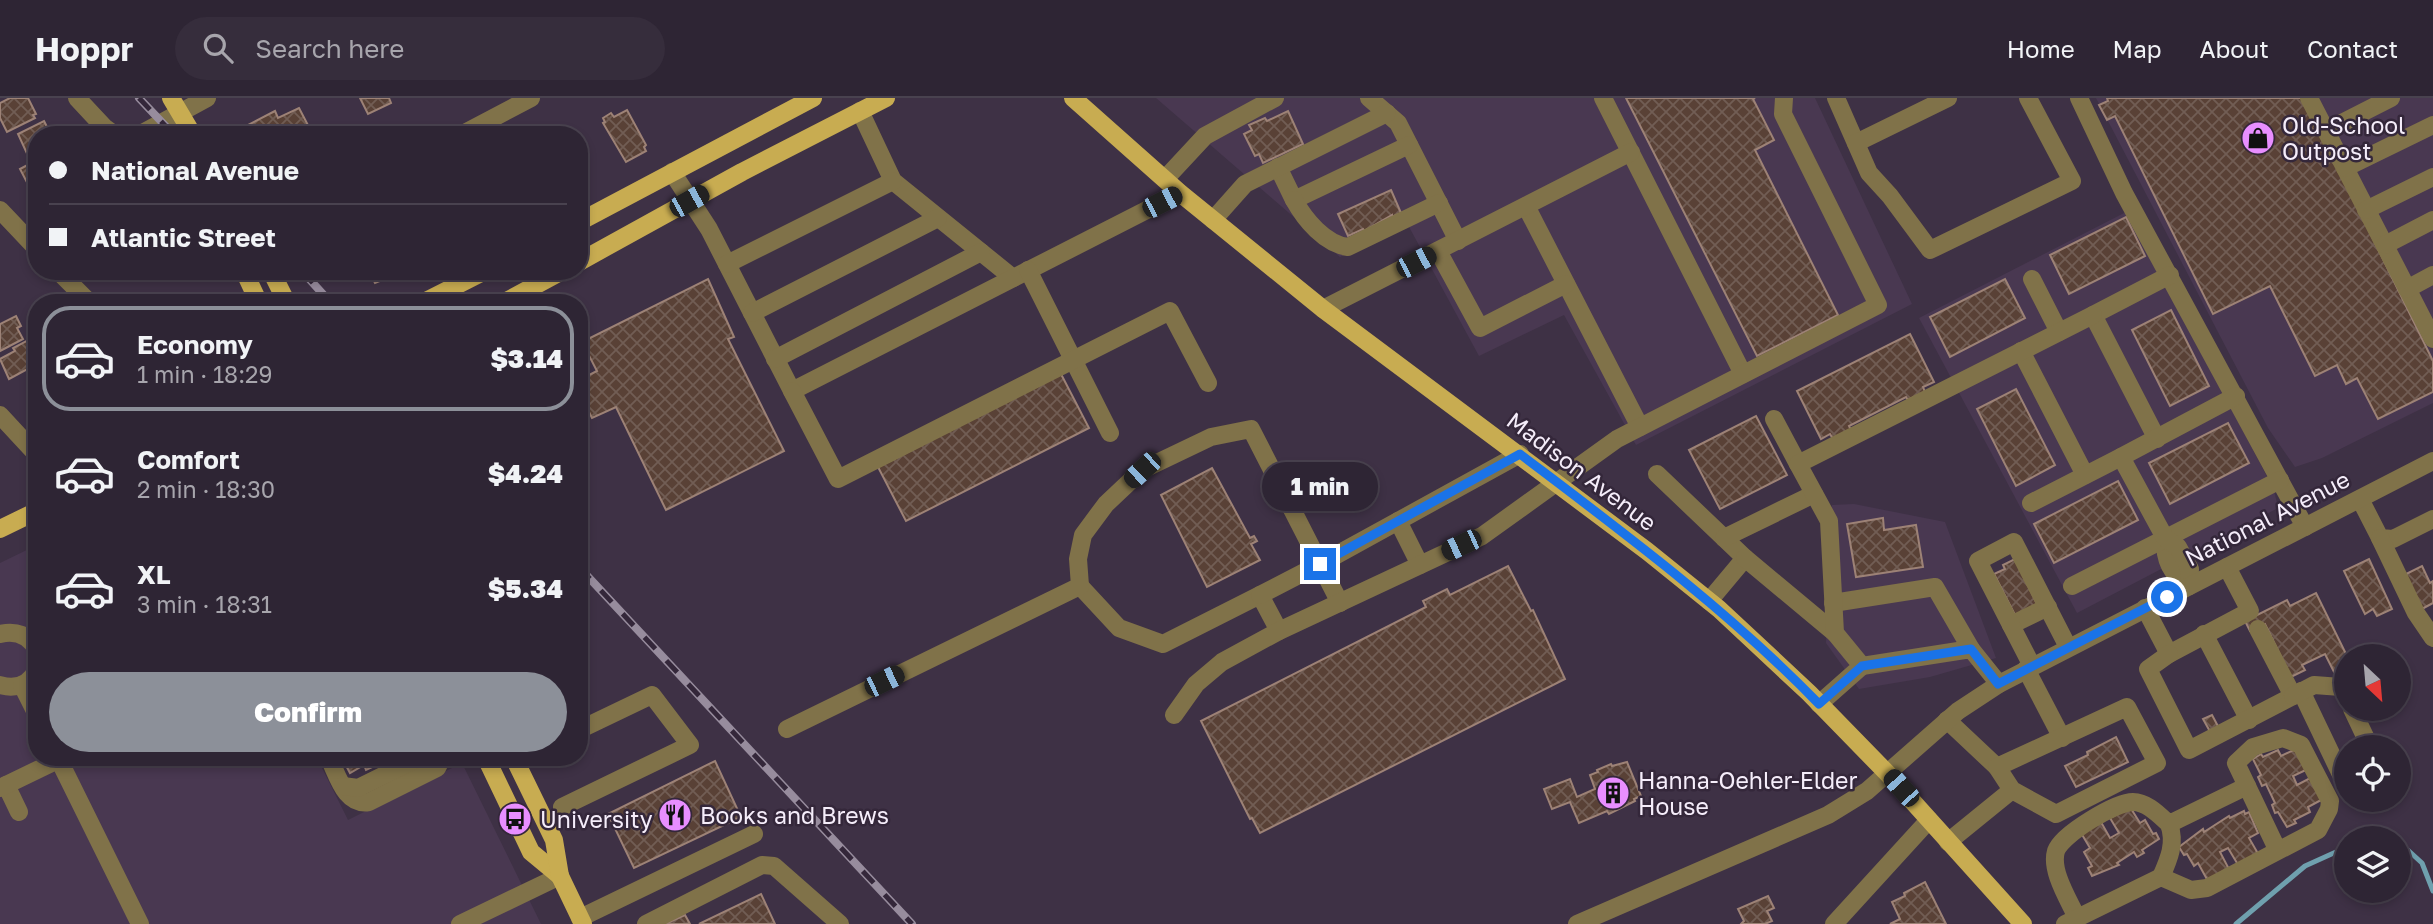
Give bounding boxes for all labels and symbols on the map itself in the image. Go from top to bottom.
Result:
place label: Old-School Outpost [2282,111,2405,165]
shop icon: Old-School Outpost [2239,119,2277,157]
car [666,182,713,220]
car [1139,183,1186,221]
car [1393,243,1440,281]
street label: Madison Avenue [1502,406,1662,536]
car [1120,448,1165,492]
callout: 1 min [1262,462,1378,512]
street label: National Avenue [2180,464,2354,572]
car [1438,527,1485,563]
route end [1304,548,1336,580]
route start [2151,581,2183,613]
north arrow [2334,644,2412,721]
car [861,662,908,700]
car [1880,765,1923,811]
place label: Hanna-Oehler-Elder House [1638,766,1857,820]
building icon: Hanna-Oehler-Elder House [1594,774,1632,812]
restaurant icon: Books and Brews [656,796,694,834]
bus stop icon: University [496,800,534,838]
place label: Books and Brews [700,801,889,829]
place label: University [540,805,653,833]

